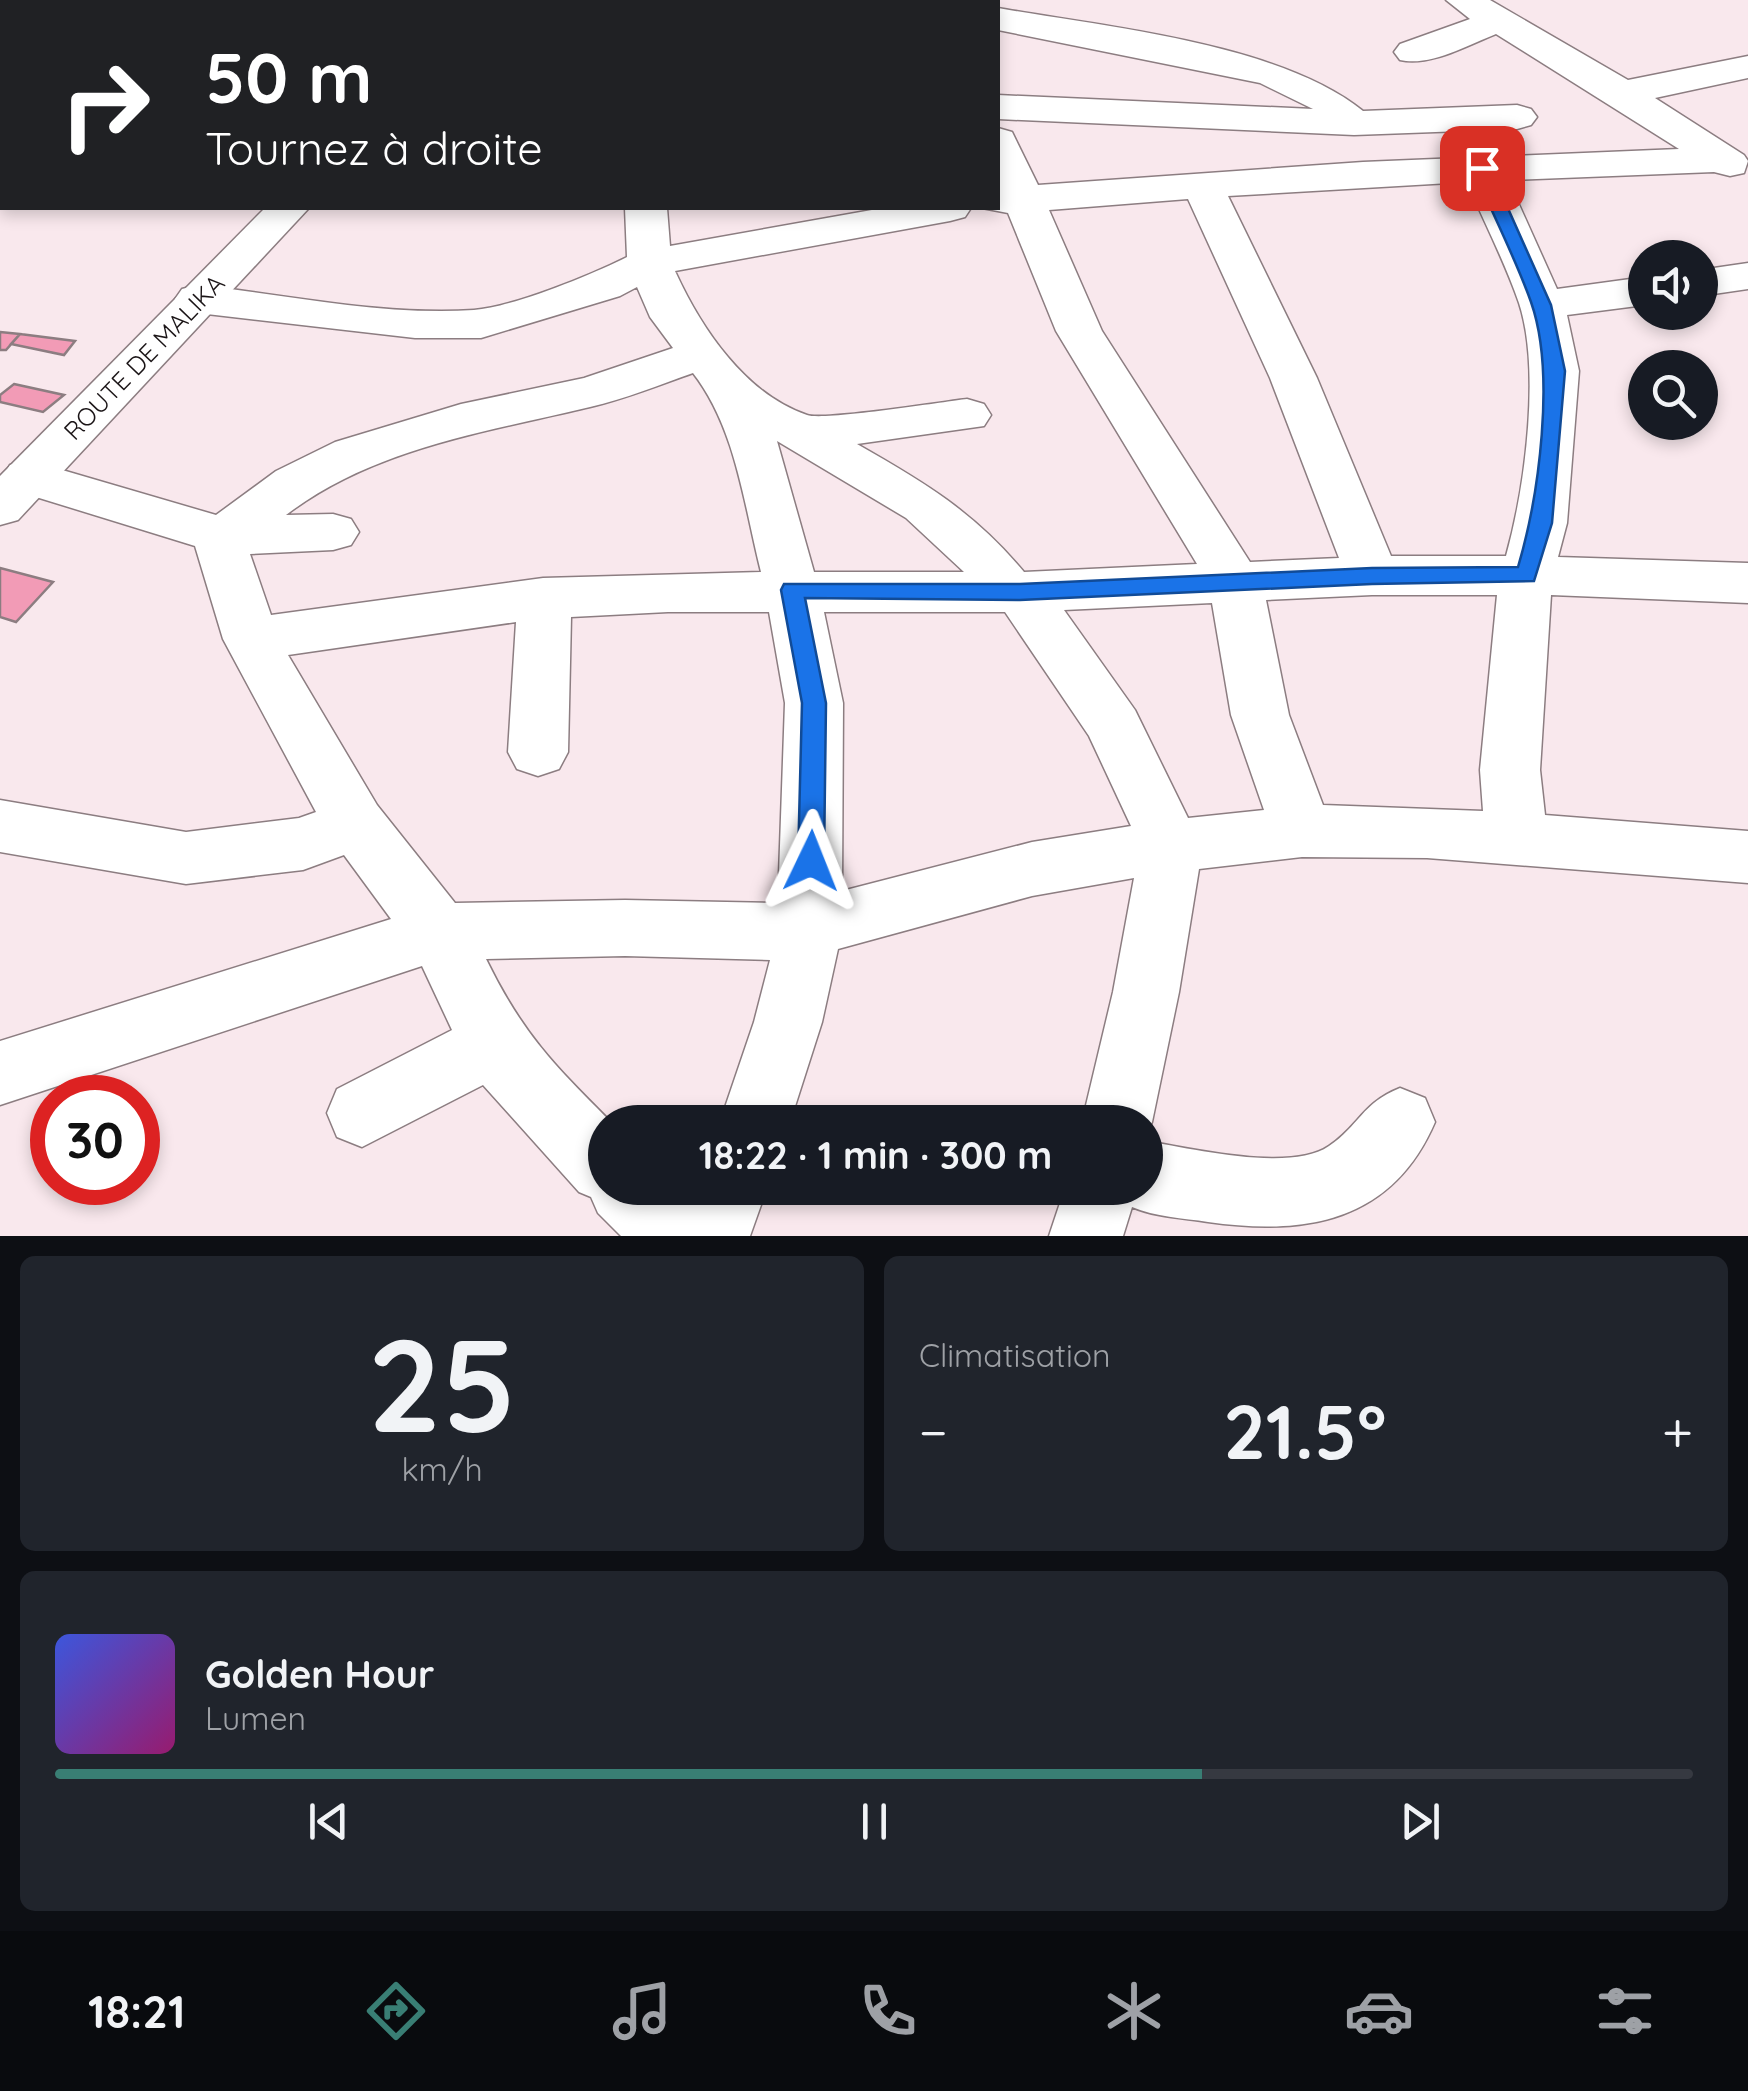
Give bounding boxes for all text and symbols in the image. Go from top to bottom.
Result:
text: 50 m [205,33,372,121]
icon: right [40,40,170,170]
text: Tournez à droite [205,120,543,176]
pin [1440,126,1525,211]
icon: arrive [1455,141,1510,196]
map controls [1628,240,1718,440]
button: sound [1628,240,1718,330]
street label: ROUTE DE MALIKA [57,267,231,446]
button: search [1628,350,1718,440]
position arrow [759,809,863,913]
speed limit sign: 30 [30,1075,160,1205]
text: 18:22 · 1 min · 300 m [699,1131,1052,1179]
text: 25 [368,1302,516,1465]
text: Climatisation [919,1335,1111,1375]
text: 21.5° [1223,1384,1386,1478]
text: − [919,1397,948,1466]
text: + [1662,1397,1693,1466]
text: km/h [401,1449,483,1489]
text: Golden Hour [205,1650,434,1698]
text: Lumen [205,1698,306,1738]
icon: previous [301,1794,356,1849]
icon: pause [847,1794,902,1849]
icon: next [1393,1794,1448,1849]
icon: directions [361,1976,431,2046]
icon: music [607,1976,677,2046]
icon: phone [853,1976,923,2046]
icon: climate [1099,1976,1169,2046]
icon: car [1344,1976,1414,2046]
icon: filters [1590,1976,1660,2046]
text: 18:21 [88,1983,185,2039]

